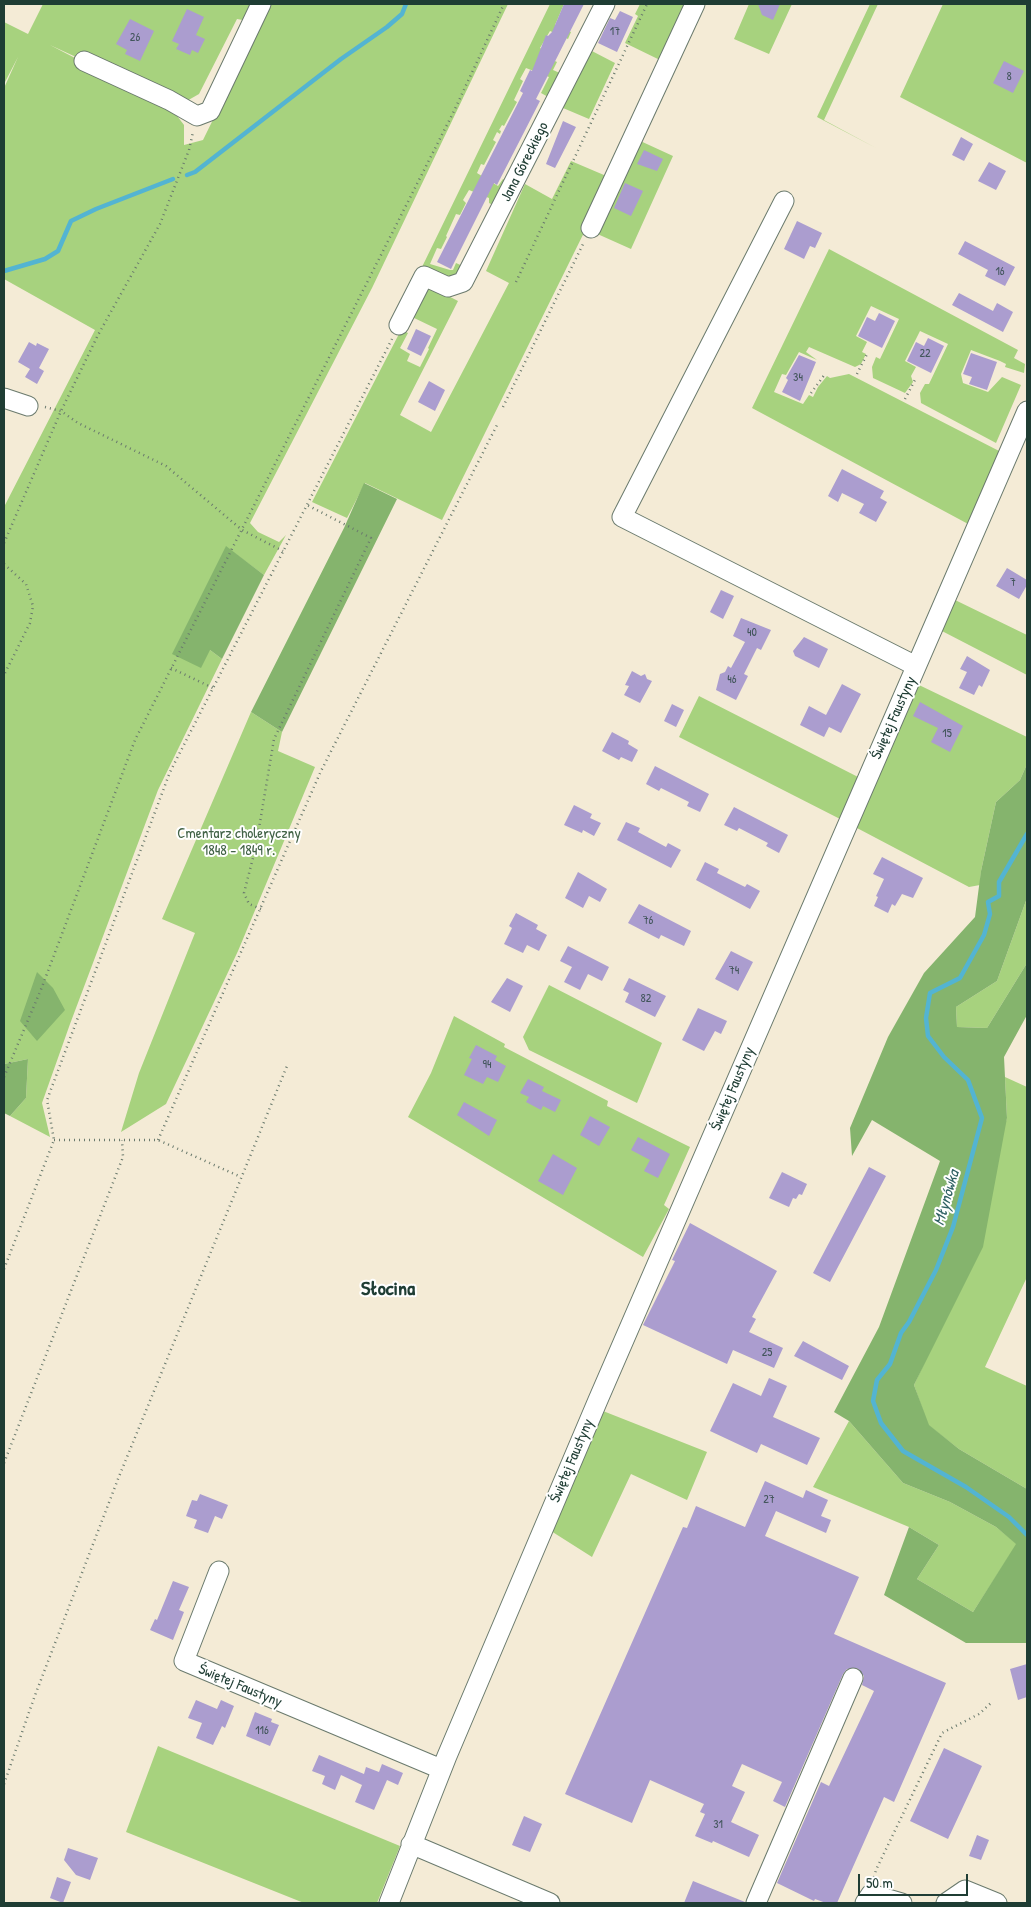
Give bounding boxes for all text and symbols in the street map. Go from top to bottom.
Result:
house number: 17 [610,25,620,39]
house number: 26 [130,31,140,45]
house number: 8 [1006,70,1012,84]
street label: Jana Góreckiego [497,119,553,205]
house number: 16 [995,265,1005,279]
house number: 22 [919,347,931,361]
house number: 34 [793,371,803,385]
house number: 7 [1010,576,1016,590]
house number: 40 [747,626,757,640]
house number: 46 [727,673,737,687]
street label: Świętej Faustyny [868,674,920,762]
house number: 15 [942,727,952,741]
park label: Cmentarz choleryczny 1848 - 1849 r. [177,825,301,860]
house number: 76 [643,914,653,928]
house number: 74 [729,964,739,978]
house number: 82 [641,992,651,1006]
street label: Świętej Faustyny [707,1044,759,1134]
house number: 94 [483,1058,491,1072]
water label: Młynówka [930,1168,964,1228]
district label: Słocina [361,1278,415,1302]
house number: 25 [762,1346,772,1360]
street label: Świętej Faustyny [546,1416,598,1506]
house number: 27 [763,1493,775,1507]
street label: Świętej Faustyny [195,1660,285,1712]
house number: 116 [255,1724,269,1738]
house number: 31 [713,1818,723,1832]
scale bar [861,1864,971,1896]
text: 50 m [866,1872,893,1893]

